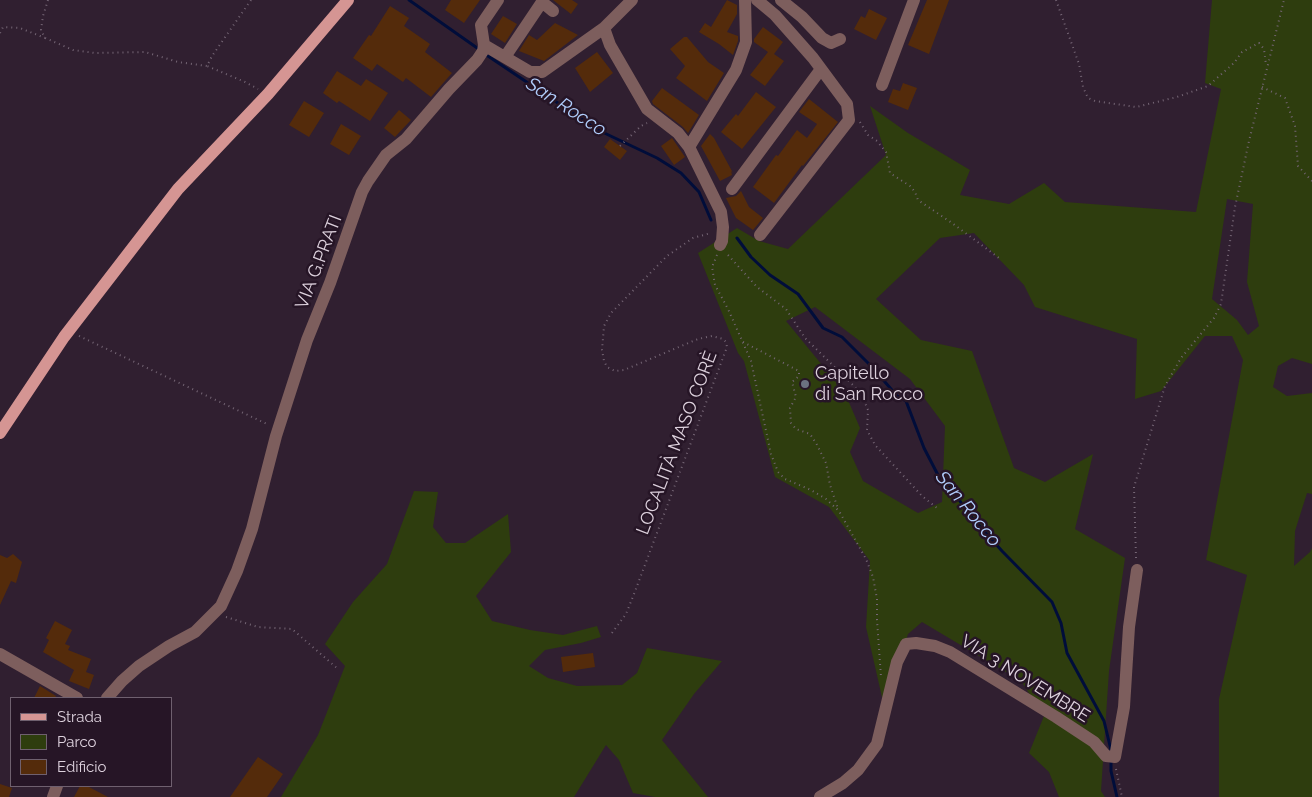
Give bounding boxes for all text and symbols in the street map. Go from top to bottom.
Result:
water label: San Rocco [522,73,610,141]
street label: VIA G.PRATI [291,212,347,312]
street label: LOCALITÀ MASO CORÈ [632,348,722,538]
place label: Capitello di San Rocco [815,363,923,406]
marker: Capitello di San Rocco [799,378,811,390]
water label: San Rocco [930,466,1006,552]
street label: VIA 3 NOVEMBRE [956,631,1094,727]
legend [10,697,172,787]
text: Strada [57,708,102,726]
text: Parco [57,733,97,751]
text: Edificio [57,758,107,776]

